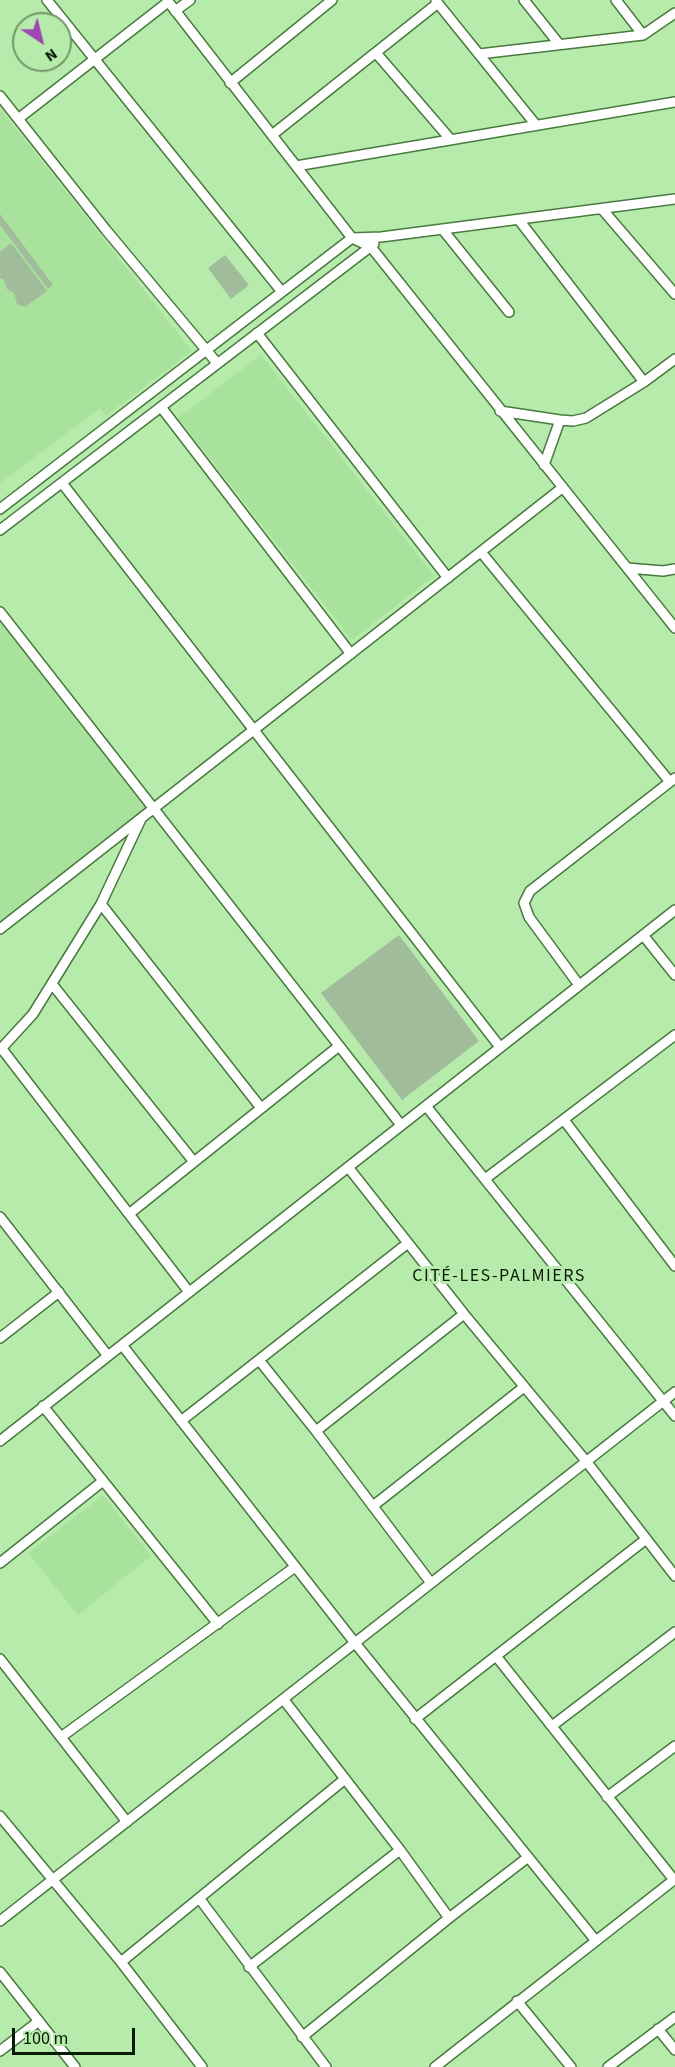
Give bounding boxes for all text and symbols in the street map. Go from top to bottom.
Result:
north arrow [12,12,72,72]
text: N [41,43,62,67]
district label: CITÉ-LES-PALMIERS [412,1266,586,1288]
scale bar [15,2016,138,2054]
text: 100 m [23,2026,68,2051]

